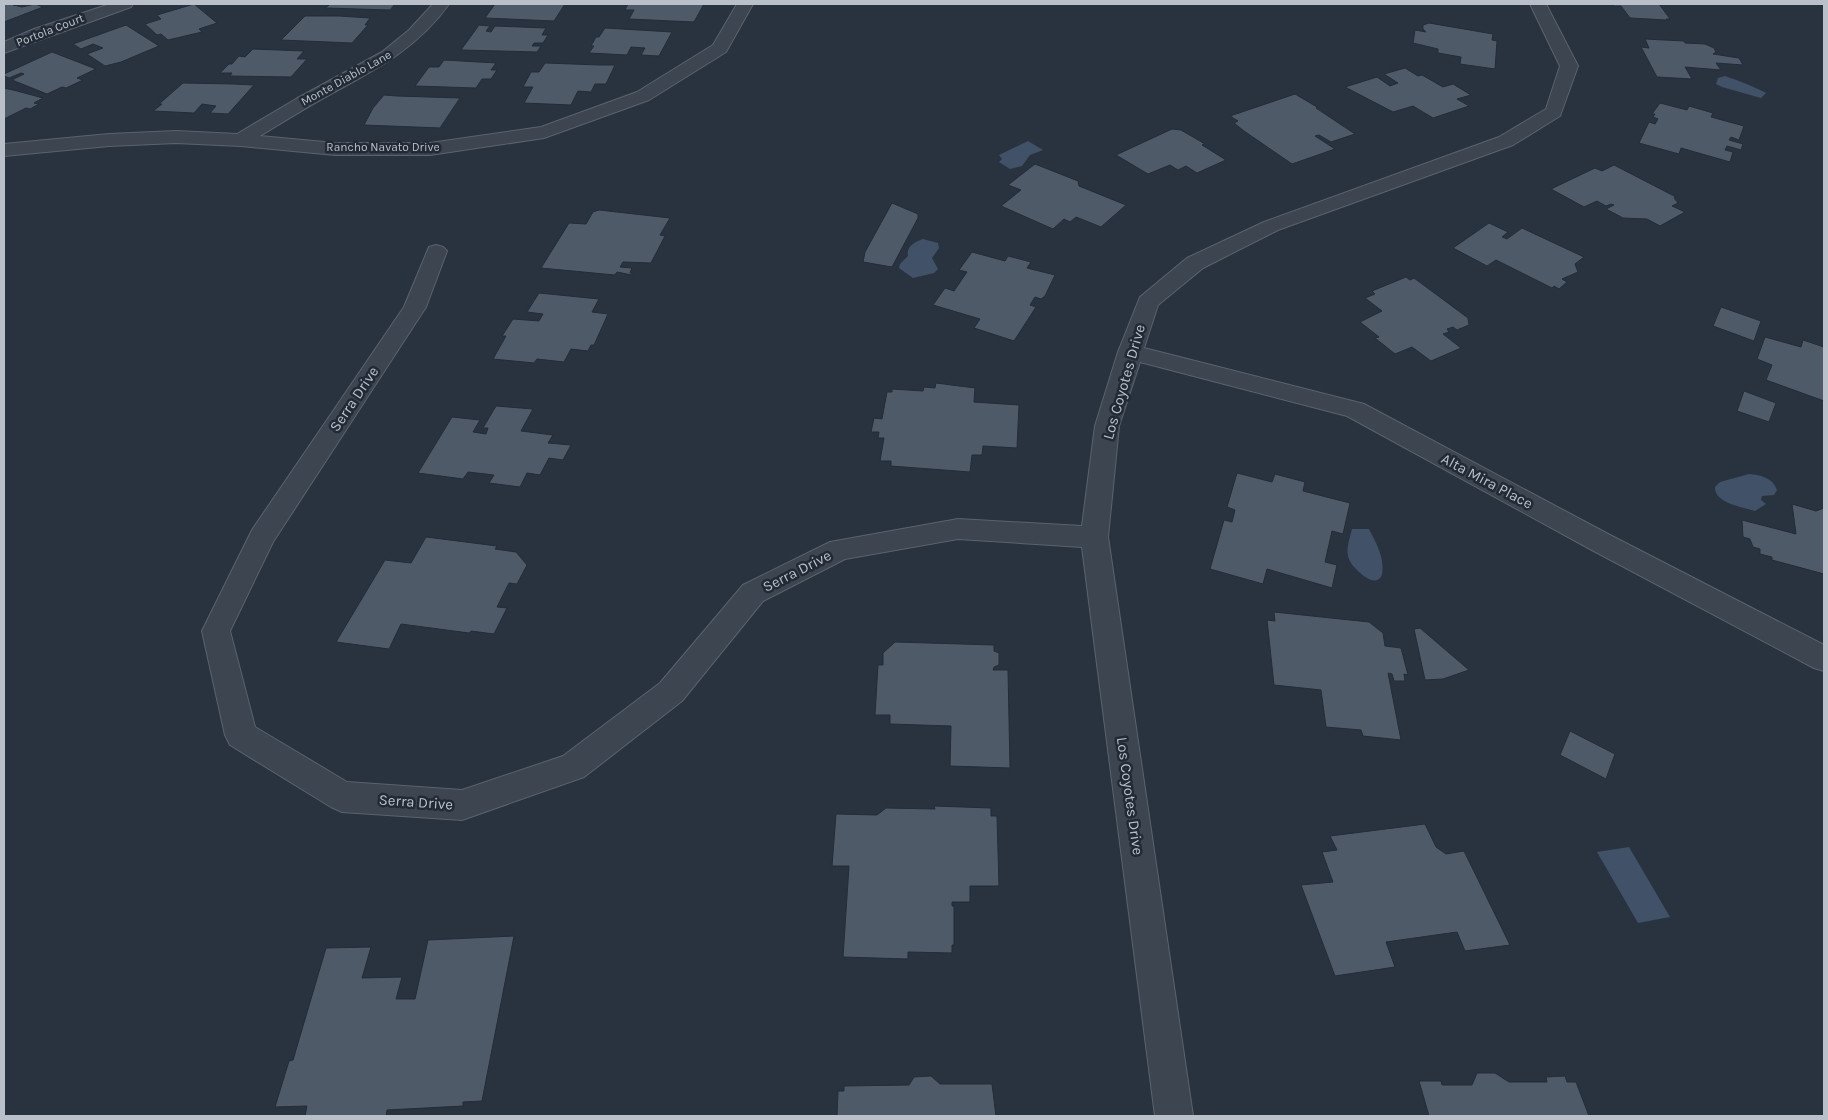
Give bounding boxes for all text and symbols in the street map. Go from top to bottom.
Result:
street label: Portola Court [14,10,86,49]
street label: Monte Diablo Lane [298,47,394,109]
street label: Rancho Navato Drive [326,140,440,154]
street label: Los Coyotes Drive [1099,322,1149,442]
street label: Serra Drive [326,363,382,435]
street label: Alta Mira Place [1438,449,1536,513]
street label: Serra Drive [760,546,834,596]
street label: Los Coyotes Drive [1113,736,1147,856]
street label: Serra Drive [378,790,454,814]

